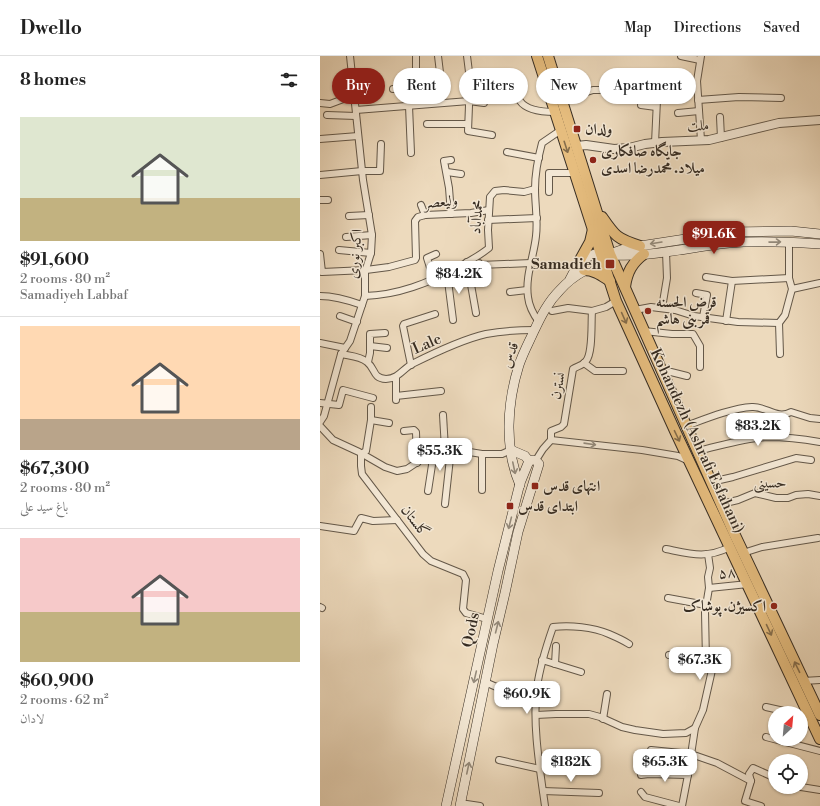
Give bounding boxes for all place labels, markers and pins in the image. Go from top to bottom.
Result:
place label: ولدان [585,120,612,139]
marker: ولدان [572,124,582,134]
place label: جایگاه صافکاری میلاد. محمدرضا اسدی [601,141,705,178]
marker: جایگاه صافکاری میلاد. محمدرضا اسدی [588,155,598,165]
pin: $91.6K [681,221,747,255]
place label: Samadieh [531,255,602,274]
marker: Samadieh [604,258,616,270]
pin: $84.2K [426,261,492,295]
place label: قرض الحسنه قمربنی هاشم [656,293,717,334]
marker: قرض الحسنه قمربنی هاشم [643,306,653,316]
pin: $83.2K [725,413,791,447]
pin: $55.3K [407,438,473,472]
place label: انتهای قدس [543,477,600,496]
marker: انتهای قدس [530,481,540,491]
place label: ابتدای قدس [518,497,578,516]
marker: ابتدای قدس [505,501,515,511]
place label: اکسیژن. پوشاک [683,597,766,617]
marker: اکسیژن. پوشاک [769,601,779,611]
pin: $67.3K [667,647,733,681]
pin: $60.9K [494,681,560,715]
pin: $182K [543,749,599,783]
pin: $65.3K [632,749,698,783]

